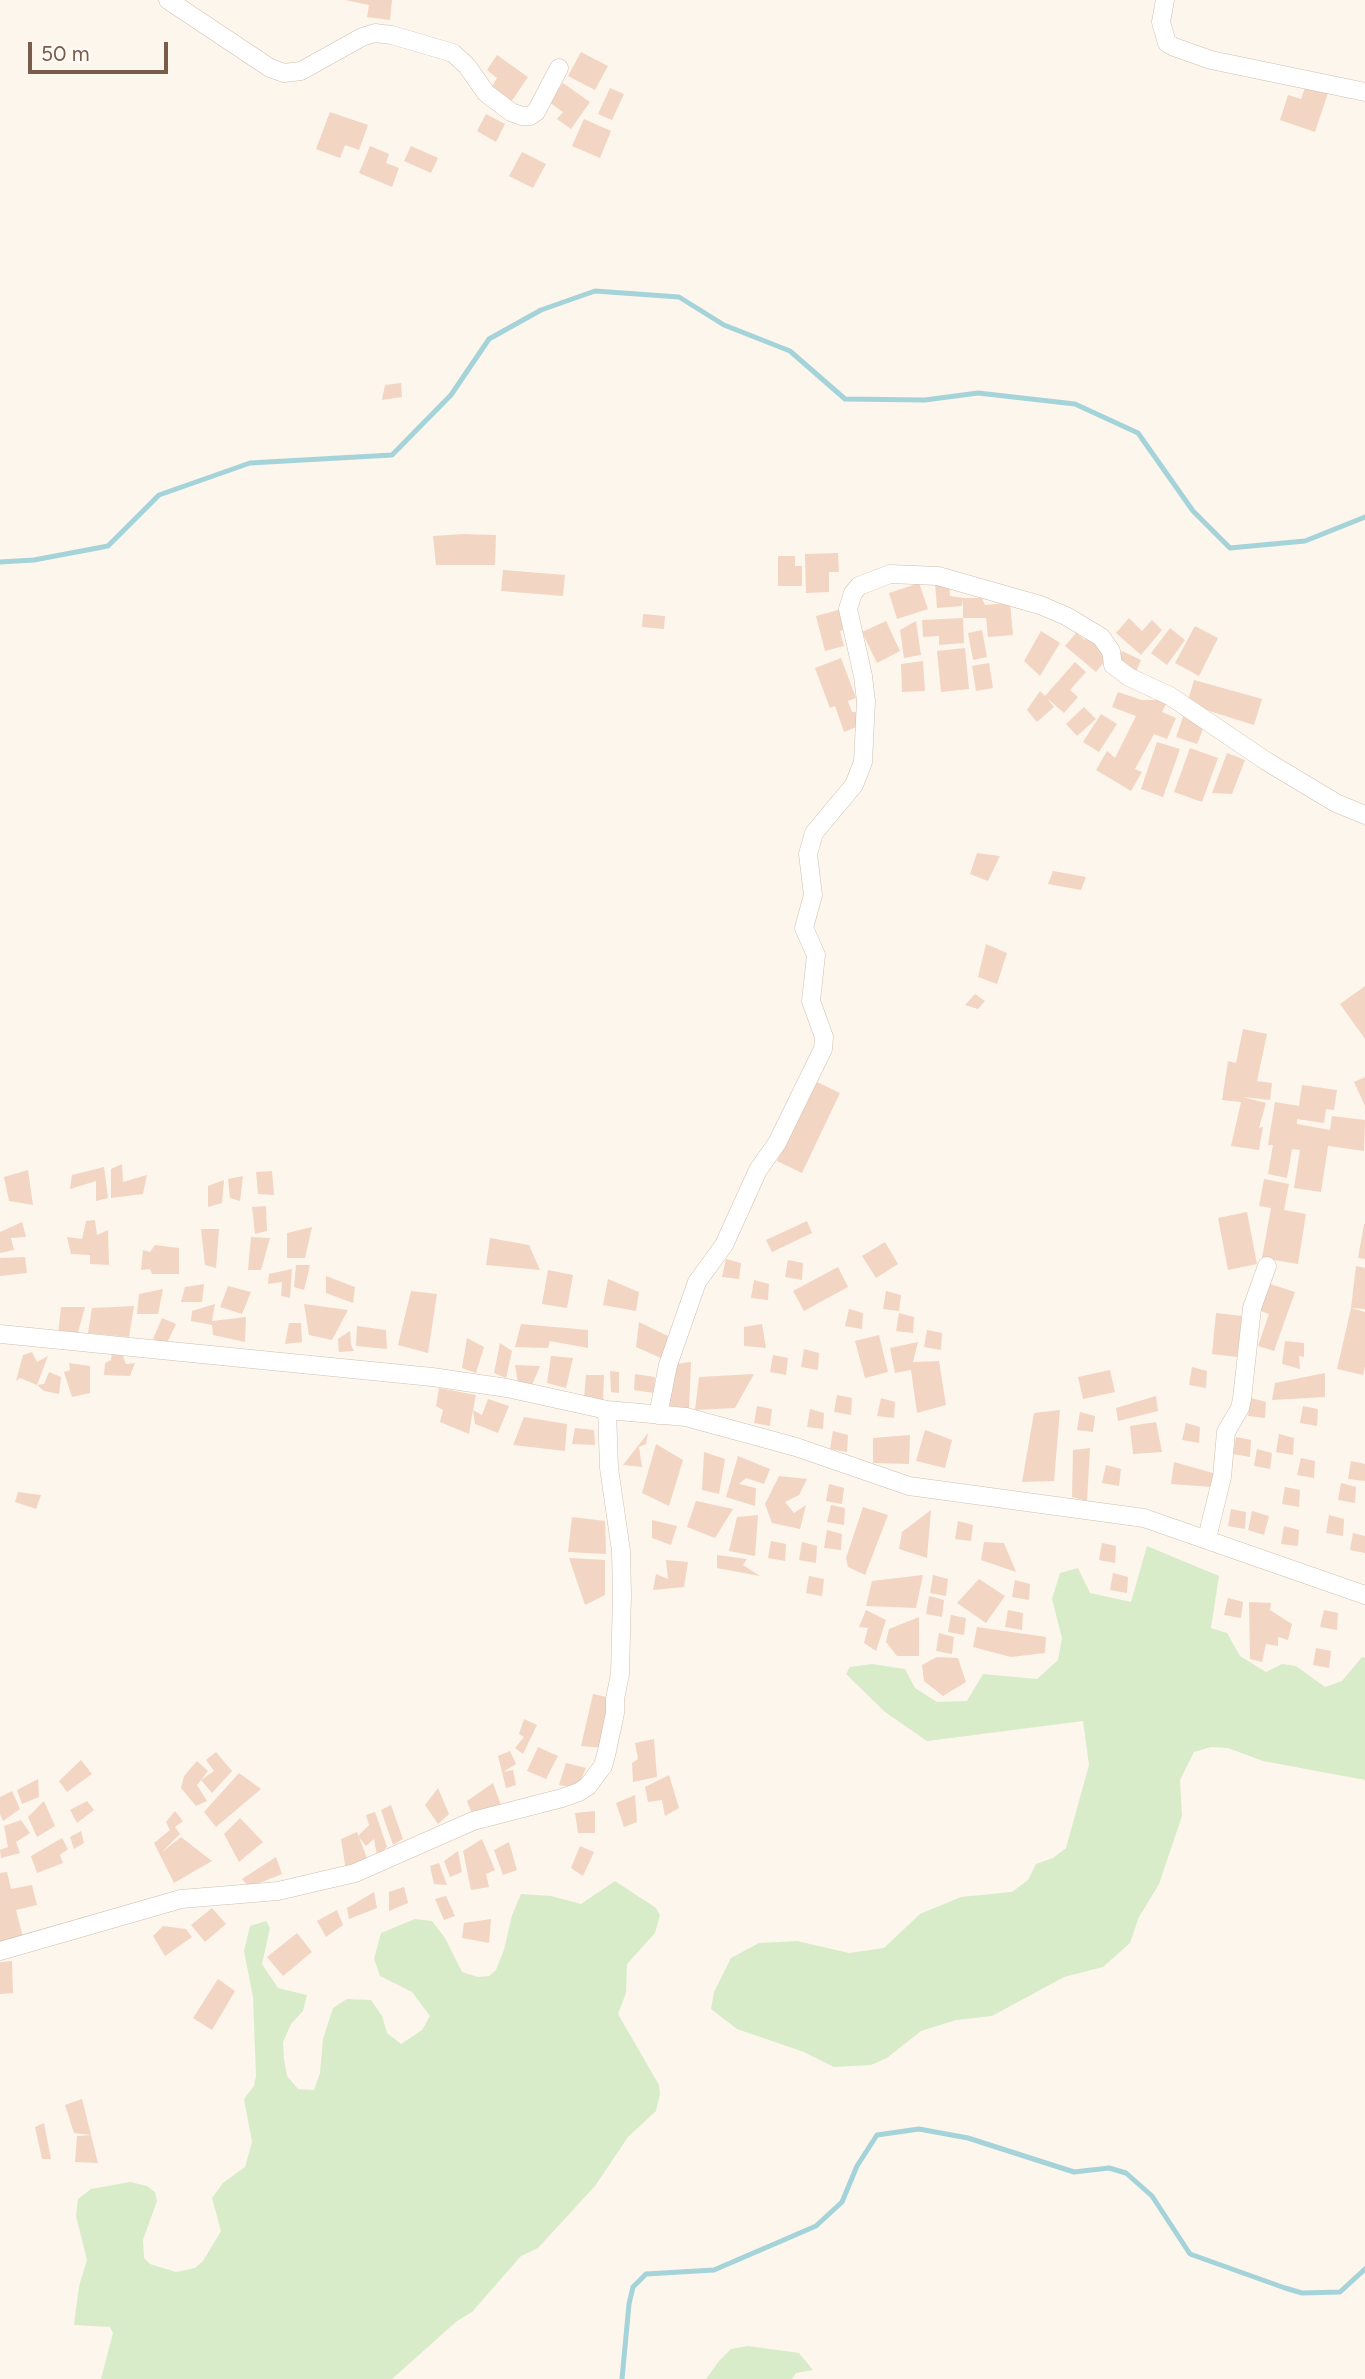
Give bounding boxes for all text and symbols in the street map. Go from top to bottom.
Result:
scale bar [32,28,172,72]
text: 50 m [41,41,90,66]

